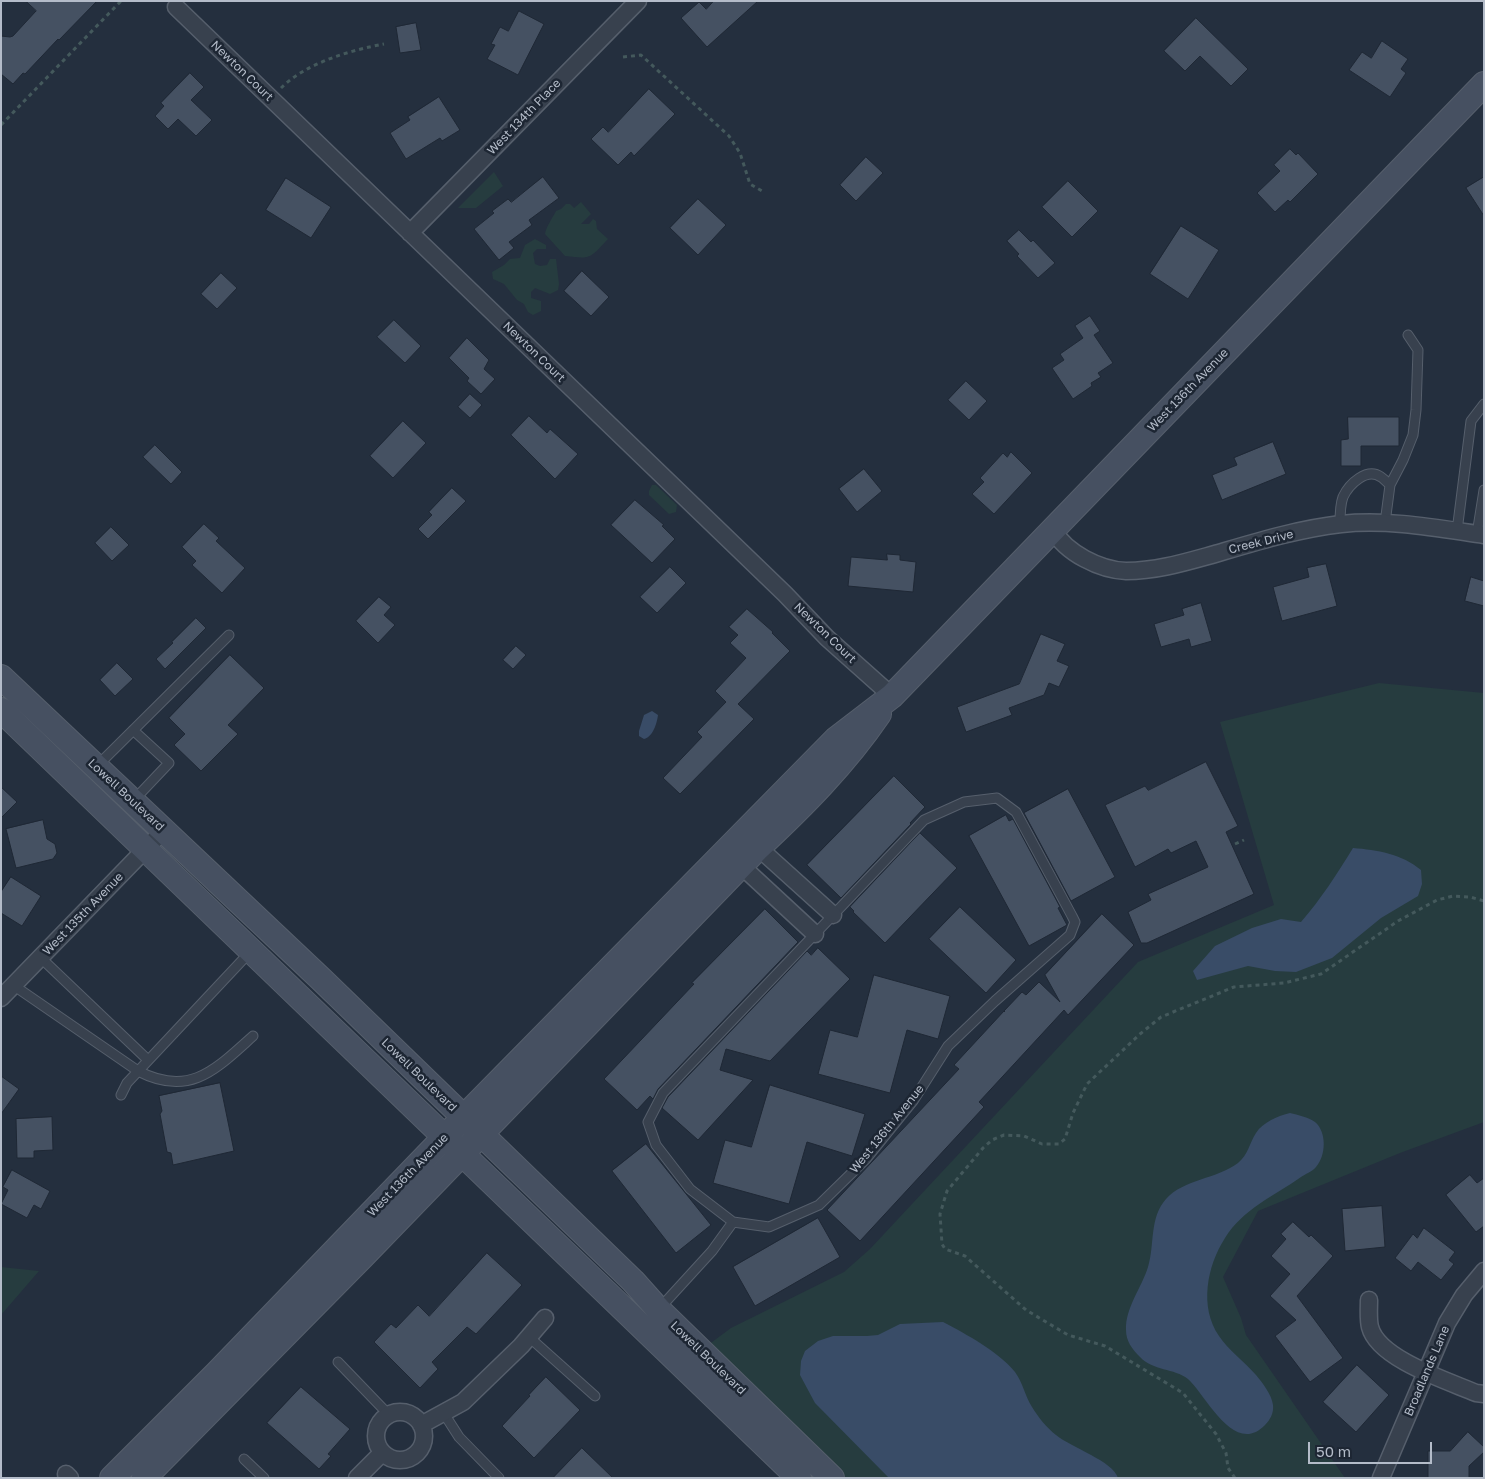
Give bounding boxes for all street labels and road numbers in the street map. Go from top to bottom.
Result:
street label: Newton Court [208,38,276,104]
street label: West 134th Place [484,76,564,158]
street label: Newton Court [500,319,568,385]
street label: West 136th Avenue [1145,346,1231,434]
street label: Creek Drive [1227,527,1295,557]
street label: Newton Court [791,600,859,666]
street label: Lowell Boulevard [85,756,167,834]
street label: West 135th Avenue [40,870,126,958]
street label: Lowell Boulevard [378,1035,460,1115]
street label: West 136th Avenue [847,1082,927,1176]
street label: West 136th Avenue [365,1131,451,1219]
street label: Lowell Boulevard [667,1318,749,1398]
street label: Broadlands Lane [1401,1324,1453,1418]

